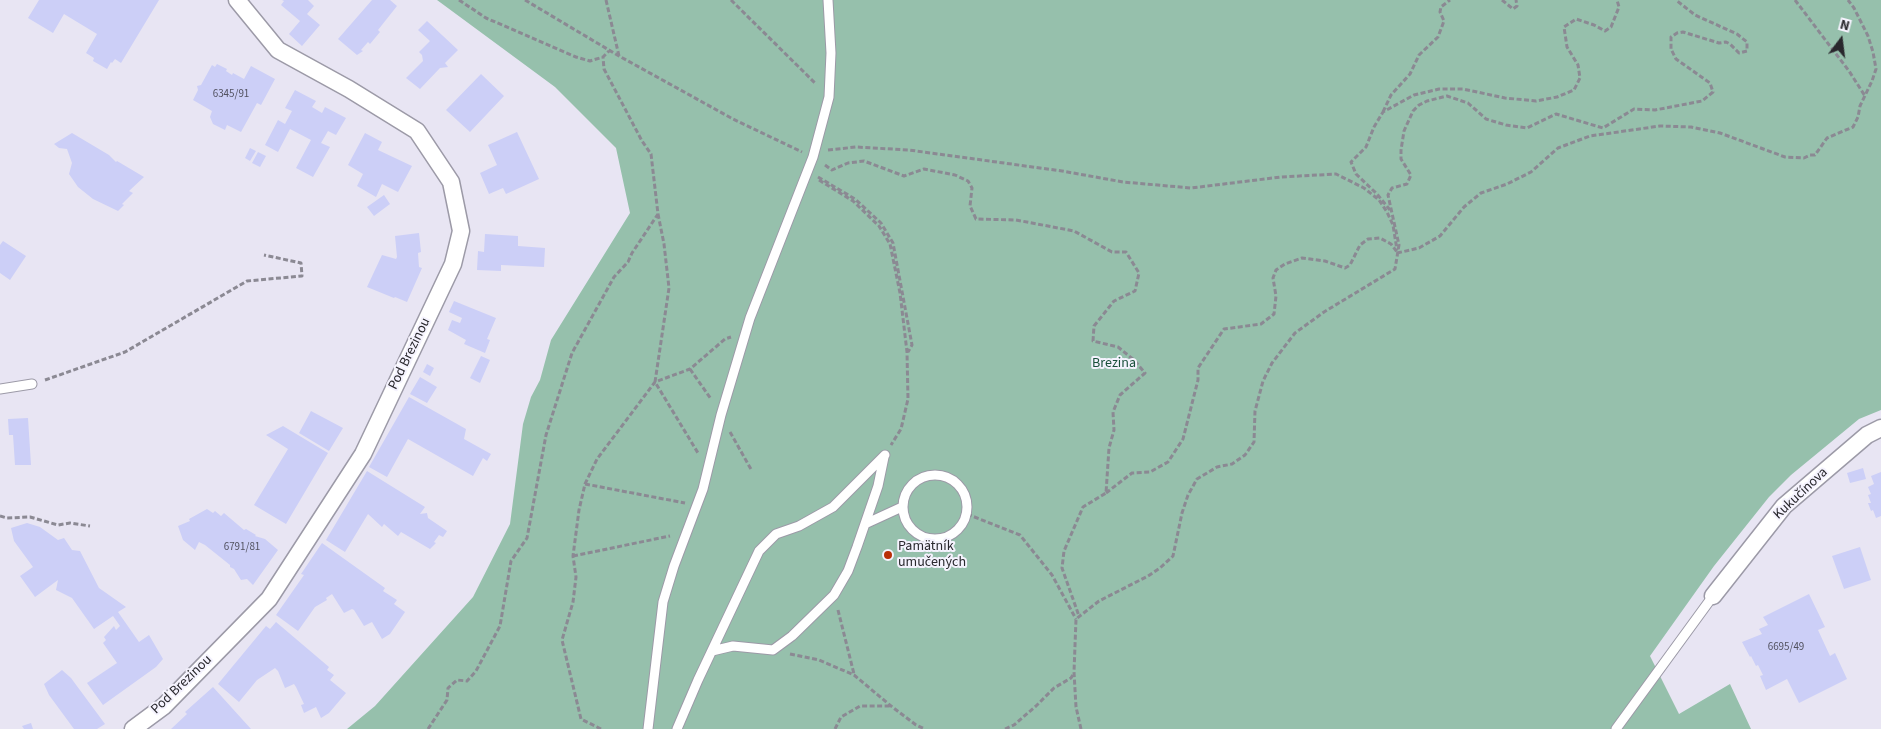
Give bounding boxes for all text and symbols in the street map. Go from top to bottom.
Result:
north arrow [1816,15,1866,65]
text: N [1838,15,1852,36]
house number: 6345/91 [213,88,249,102]
street label: Pod Brezinou [385,315,435,393]
park label: Brezina [1092,356,1136,372]
street label: Kukučínova [1770,465,1832,523]
place label: Pamätník umučených [898,539,966,572]
house number: 6791/81 [224,541,260,555]
marker: Pamätník umučených [882,549,894,561]
house number: 6695/49 [1768,641,1804,655]
street label: Pod Brezinou [148,652,216,718]

